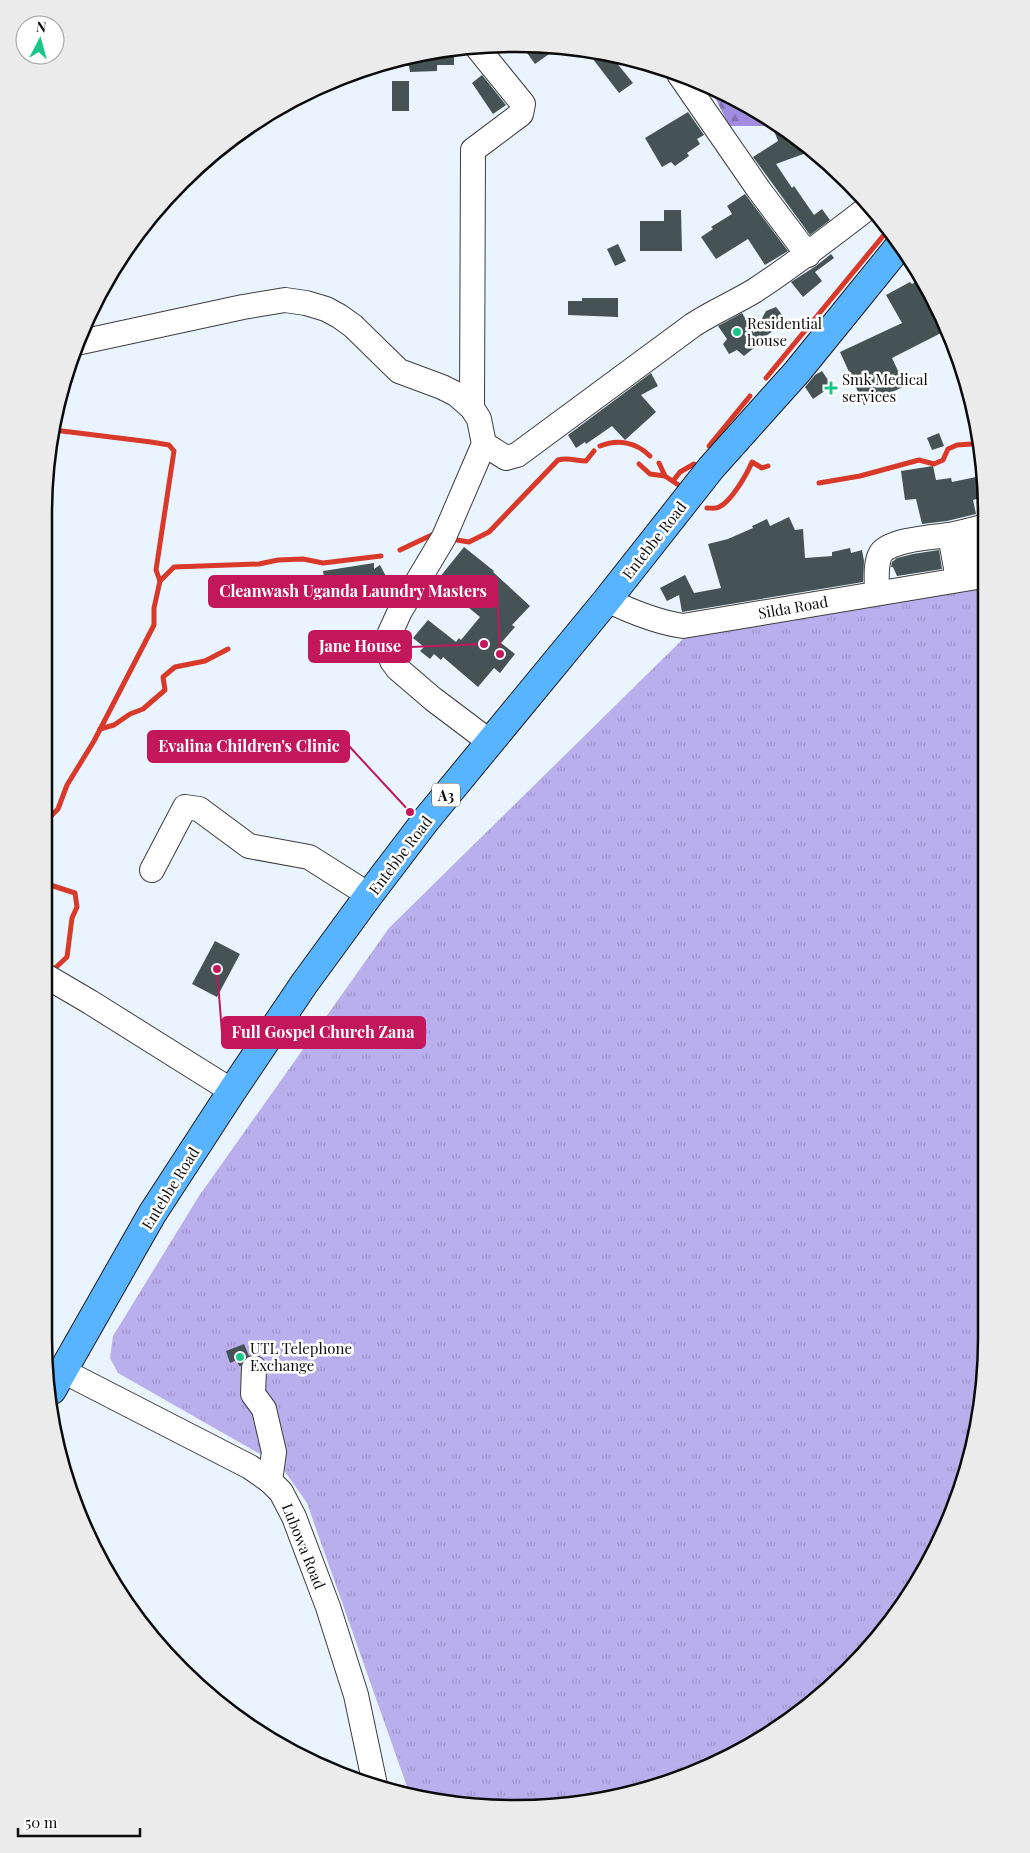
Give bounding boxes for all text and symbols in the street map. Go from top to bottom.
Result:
north arrow [15,15,65,65]
text: N [35,17,47,37]
place label: Residential house [747,313,822,350]
marker: Residential house [731,326,743,338]
place label: Smk Medical services [842,369,928,406]
marker: Smk Medical services [824,381,838,395]
street label: Entebbe Road [617,497,691,583]
callout: Cleanwash Uganda Laundry Masters [209,576,497,607]
text: Cleanwash Uganda Laundry Masters [219,580,487,601]
street label: Silda Road [757,591,830,623]
callout: Jane House [309,631,411,662]
text: Jane House [318,635,401,656]
callout: Evalina Children's Clinic [148,731,349,762]
text: Evalina Children's Clinic [158,735,340,756]
road number: A3 [432,784,460,806]
street label: Entebbe Road [364,811,436,898]
callout: Full Gospel Church Zana [222,1017,425,1048]
text: Full Gospel Church Zana [232,1021,415,1042]
street label: Entebbe Road [137,1143,203,1233]
place label: UTL Telephone Exchange [250,1338,352,1375]
marker: UTL Telephone Exchange [234,1351,246,1363]
street label: Lubowa Road [278,1500,330,1592]
scale bar [18,1806,140,1838]
text: 50 m [25,1812,58,1832]

